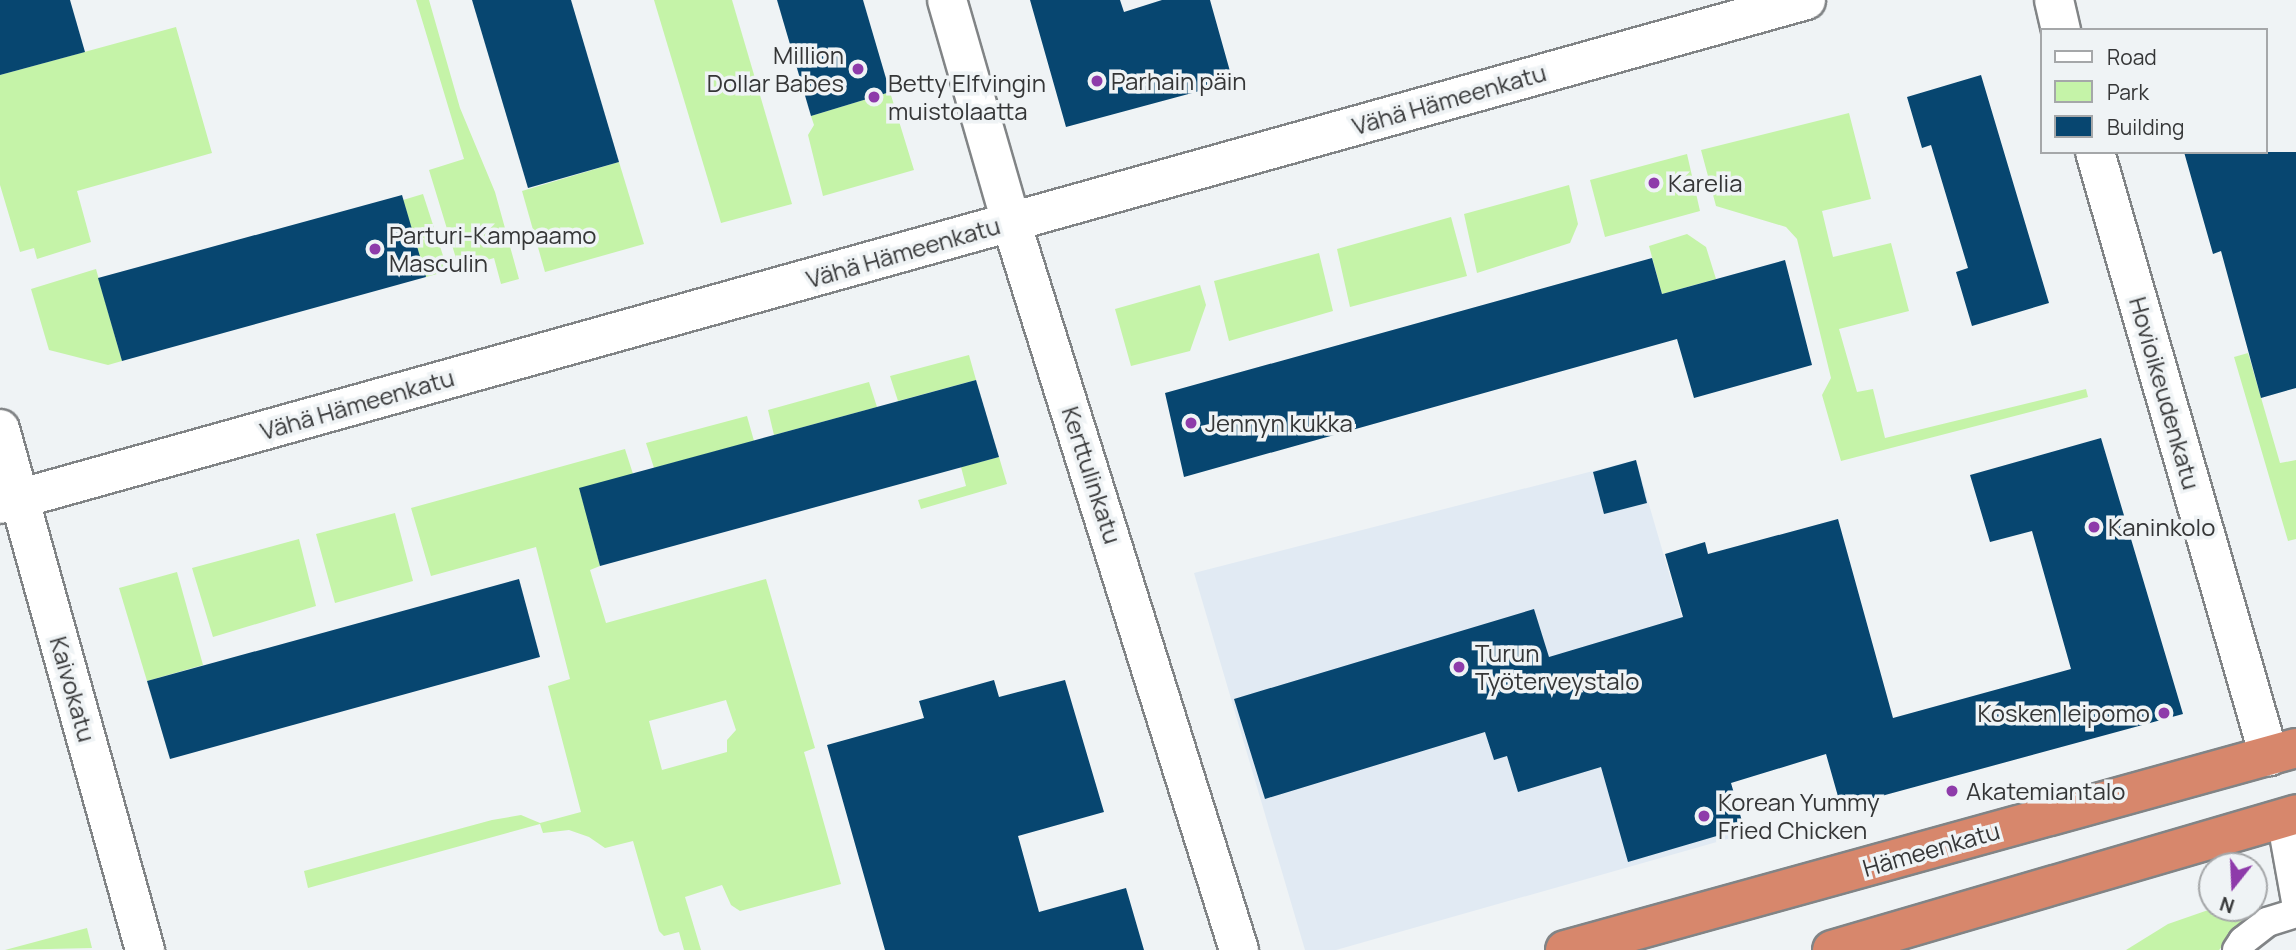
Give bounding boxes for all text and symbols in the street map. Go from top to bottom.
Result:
legend [2040,28,2268,154]
place label: Million Dollar Babes [707,41,844,97]
text: Road [2107,43,2157,71]
street label: Vähä Hämeenkatu [1349,58,1549,140]
marker: Million Dollar Babes [850,61,866,77]
place label: Parhain päin [1111,67,1247,95]
place label: Betty Elfvingin muistolaatta [888,69,1046,125]
marker: Parhain päin [1089,73,1105,89]
text: Park [2107,78,2149,106]
marker: Betty Elfvingin muistolaatta [866,89,882,105]
text: Building [2107,113,2184,141]
place label: Karelia [1668,169,1743,197]
marker: Karelia [1646,175,1662,191]
street label: Vähä Hämeenkatu [803,211,1003,293]
place label: Parturi-Kampaamo Masculin [389,221,596,277]
marker: Parturi-Kampaamo Masculin [367,241,383,257]
street label: Hovioikeudenkatu [2124,293,2206,493]
street label: Vähä Hämeenkatu [257,363,457,445]
street label: Kerttulinkatu [1056,403,1128,547]
place label: Jennyn kukka [1205,409,1353,437]
marker: Jennyn kukka [1183,415,1199,431]
place label: Kaninkolo [2108,513,2215,541]
marker: Kaninkolo [2086,519,2102,535]
street label: Kaivokatu [44,633,102,745]
place label: Turun Työterveystalo [1475,639,1639,695]
marker: Turun Työterveystalo [1449,657,1469,677]
place label: Kosken leipomo [1978,699,2150,727]
marker: Kosken leipomo [2156,705,2172,721]
place label: Akatemiantalo [1966,777,2126,805]
marker: Akatemiantalo [1944,783,1960,799]
place label: Korean Yummy Fried Chicken [1718,788,1880,844]
marker: Korean Yummy Fried Chicken [1696,808,1712,824]
street label: Hämeenkatu [1859,816,2003,882]
north arrow [2198,852,2268,922]
text: N [2217,891,2238,920]

